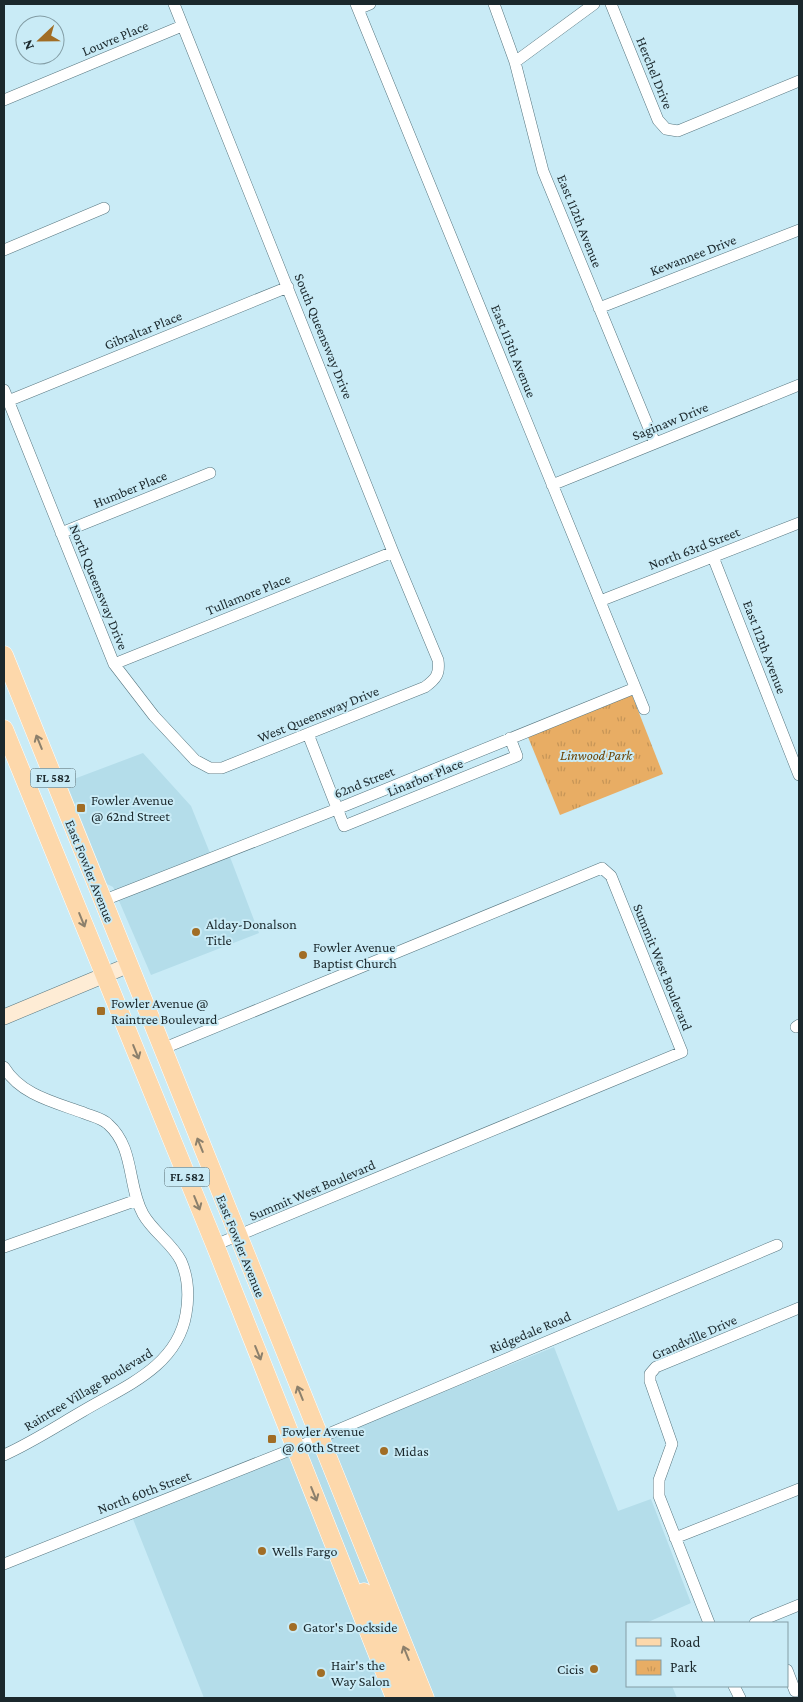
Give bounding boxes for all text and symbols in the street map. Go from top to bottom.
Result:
north arrow [15,15,65,65]
street label: Louvre Place [79,17,151,59]
street label: Herchel Drive [633,35,677,111]
text: N [19,37,37,52]
street label: East 112th Avenue [554,172,606,270]
street label: Kewannee Drive [648,231,738,279]
street label: South Queensway Drive [292,271,356,401]
street label: East 113th Avenue [488,302,540,400]
street label: Gibraltar Place [102,307,184,353]
street label: Saginaw Drive [630,398,710,444]
street label: Humber Place [91,467,169,511]
street label: North Queensway Drive [66,522,132,652]
street label: North 63rd Street [646,523,742,573]
street label: Tullamore Place [203,570,293,618]
street label: East 112th Avenue [740,598,790,696]
street label: West Queensway Drive [255,682,381,746]
one-way arrow [33,735,43,750]
park label: Linwood Park [560,747,633,763]
street label: Linarbor Place [385,755,465,799]
street label: 62nd Street [331,762,397,801]
road number: FL 582 [30,768,76,788]
place label: Fowler Avenue @ 62nd Street [91,792,173,824]
marker: Fowler Avenue @ 62nd Street [75,802,87,814]
street label: East Fowler Avenue [62,817,118,925]
street label: Summit West Boulevard [630,901,696,1033]
one-way arrow [78,912,88,927]
place label: Alday-Donalson Title [206,916,297,948]
marker: Alday-Donalson Title [190,926,202,938]
place label: Fowler Avenue Baptist Church [313,939,397,971]
marker: Fowler Avenue Baptist Church [297,949,309,961]
place label: Fowler Avenue @ Raintree Boulevard [111,995,218,1027]
marker: Fowler Avenue @ Raintree Boulevard [95,1005,107,1017]
one-way arrow [132,1044,141,1059]
one-way arrow [195,1137,204,1153]
street label: Summit West Boulevard [247,1156,378,1224]
road number: FL 582 [164,1168,210,1186]
street label: East Fowler Avenue [213,1192,269,1300]
one-way arrow [194,1195,203,1210]
street label: Ridgedale Road [487,1308,573,1356]
street label: Grandville Drive [649,1311,739,1363]
street label: Raintree Village Boulevard [21,1344,156,1434]
one-way arrow [254,1346,263,1361]
one-way arrow [295,1386,304,1401]
place label: Fowler Avenue @ 60th Street [282,1423,364,1455]
marker: Fowler Avenue @ 60th Street [266,1433,278,1445]
place label: Midas [394,1443,429,1459]
marker: Midas [378,1445,390,1457]
street label: North 60th Street [95,1467,193,1517]
one-way arrow [310,1486,319,1501]
place label: Wells Fargo [272,1543,337,1559]
marker: Wells Fargo [256,1545,268,1557]
place label: Gator's Dockside [303,1619,397,1635]
marker: Gator's Dockside [287,1621,299,1633]
legend [626,1622,788,1687]
text: Road [670,1634,701,1650]
one-way arrow [401,1646,410,1661]
place label: Hair's the Way Salon [331,1657,390,1689]
text: Park [670,1659,697,1675]
place label: Cicis [557,1661,584,1677]
marker: Cicis [588,1663,600,1675]
marker: Hair's the Way Salon [315,1667,327,1679]

